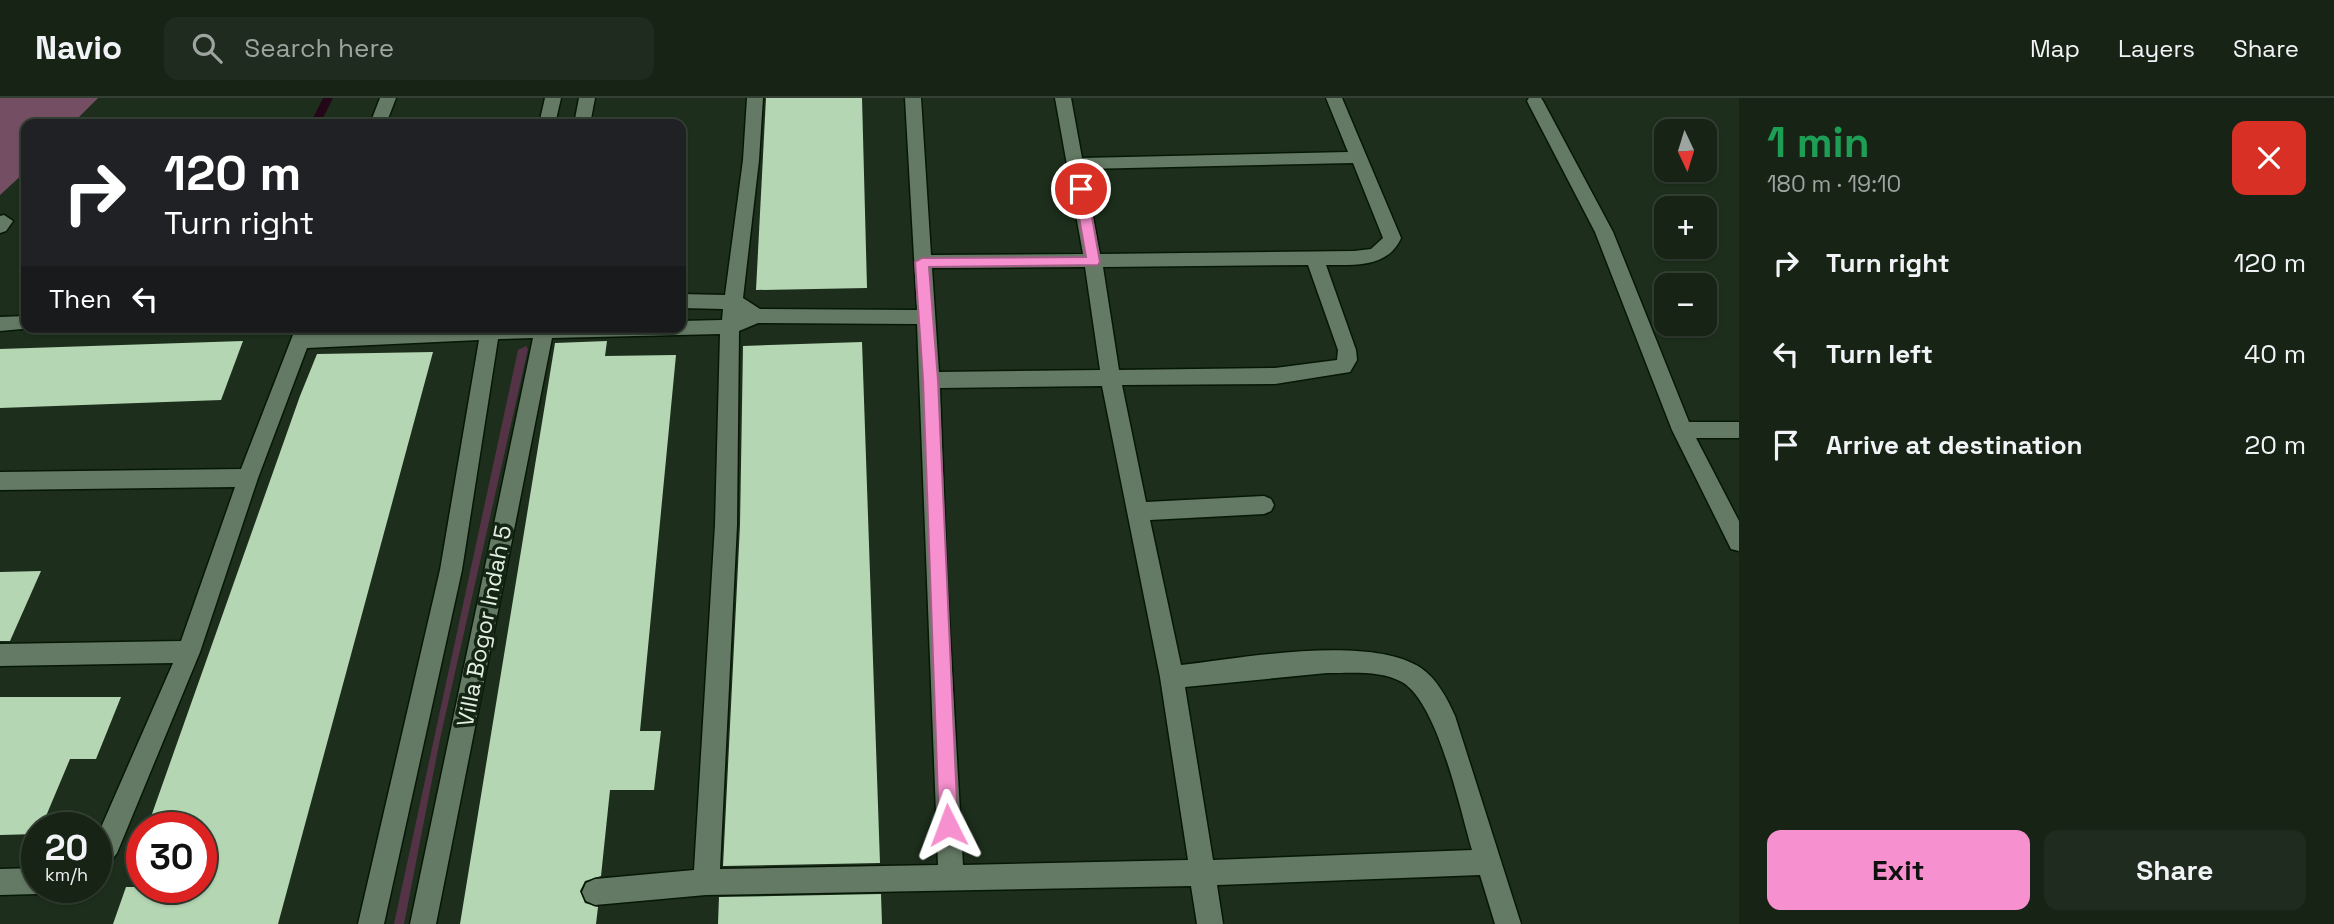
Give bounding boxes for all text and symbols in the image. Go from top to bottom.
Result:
search box [164,17,654,80]
text: Navio [35,27,122,69]
icon: search [188,29,226,67]
text: Search here [244,31,394,65]
text: Map [2030,33,2080,64]
text: Layers [2118,33,2195,64]
text: Share [2233,33,2299,64]
text: 1 min [1767,116,1870,169]
north arrow [1654,119,1717,182]
map controls [1654,119,1717,336]
button: close [2232,121,2306,195]
text: 120 m [164,142,301,204]
icon: right [49,147,140,238]
pin [1051,159,1111,219]
text: 180 m · 19:10 [1767,169,1901,199]
icon: arrive [1062,170,1100,208]
button: + [1654,196,1717,259]
text: Turn right [164,203,314,243]
icon: right [1767,244,1805,282]
text: Turn right [1826,246,1950,280]
text: 120 m [2234,246,2306,280]
button: − [1654,273,1717,336]
icon: left [126,280,164,318]
text: Then [49,282,112,316]
icon: left [1767,335,1805,373]
text: Turn left [1826,337,1933,371]
text: 40 m [2244,337,2306,371]
icon: arrive [1767,426,1805,464]
text: Arrive at destination [1826,428,2083,462]
text: 20 m [2245,428,2306,462]
street label: Villa Bogor Indah 5 [450,523,518,729]
position arrow [911,788,985,862]
speed limit sign: 30 [126,812,217,903]
text: 20 [45,826,88,870]
button: Exit [1767,830,2030,910]
button: Share [2044,830,2306,910]
text: km/h [45,863,88,886]

